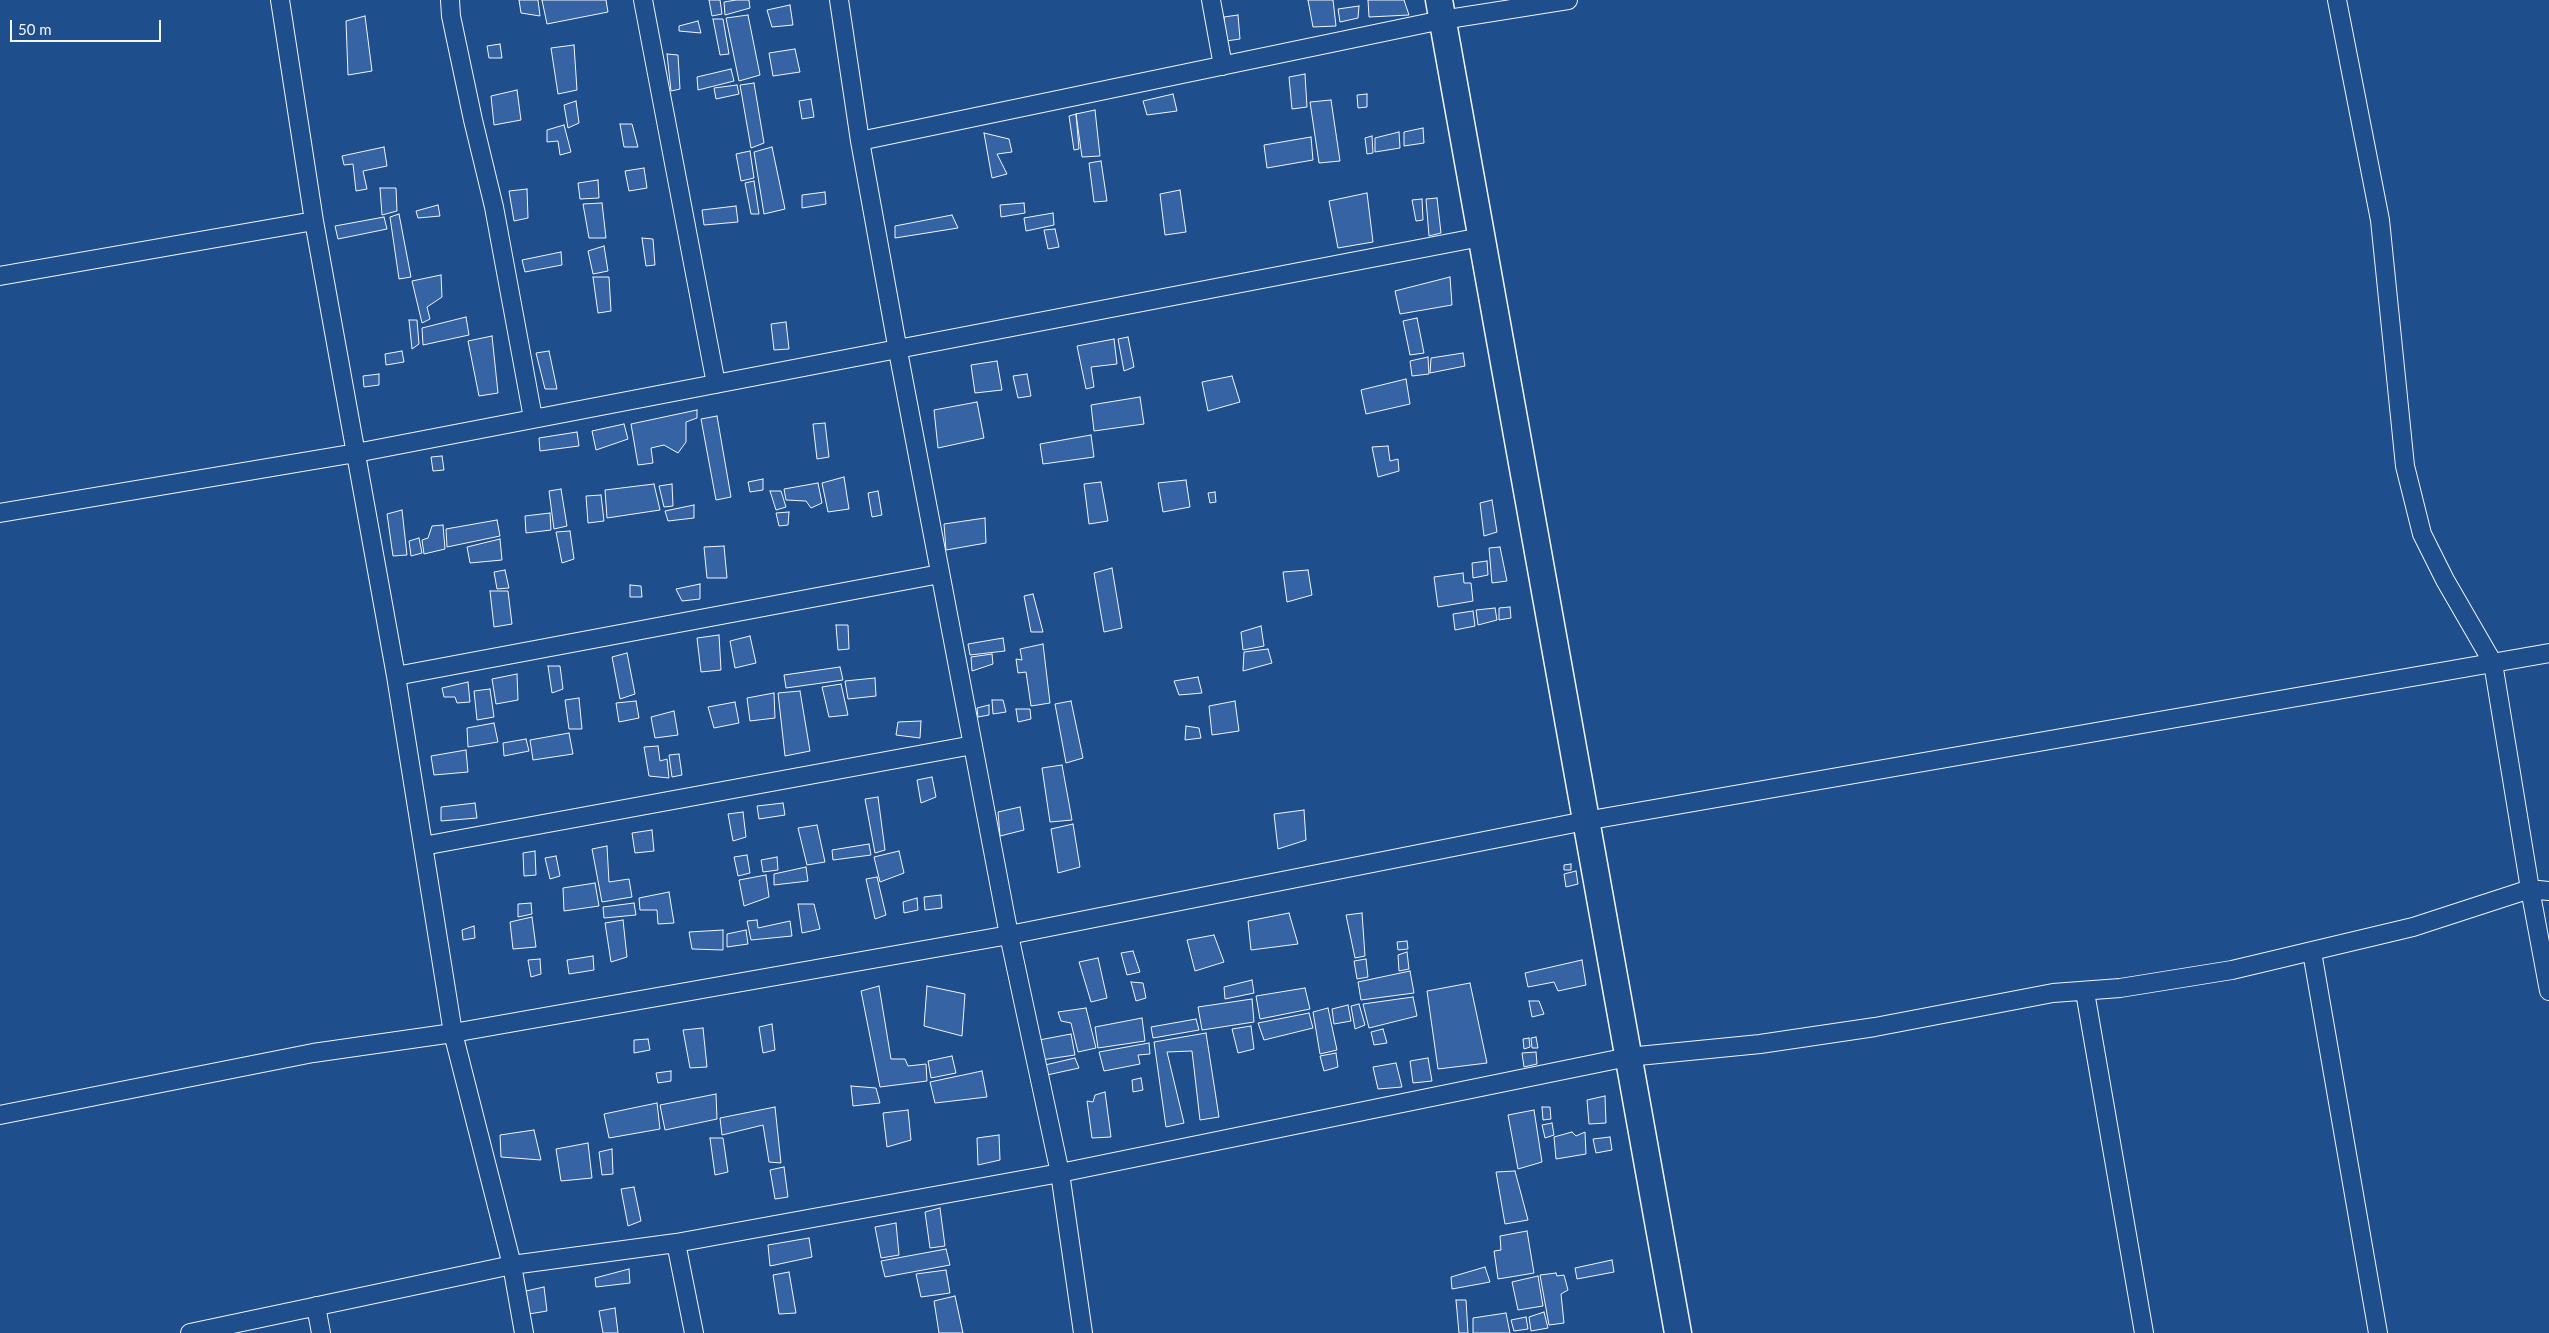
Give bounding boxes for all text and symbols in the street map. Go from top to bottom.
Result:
scale bar [12,10,164,42]
text: 50 m [18,20,52,38]

